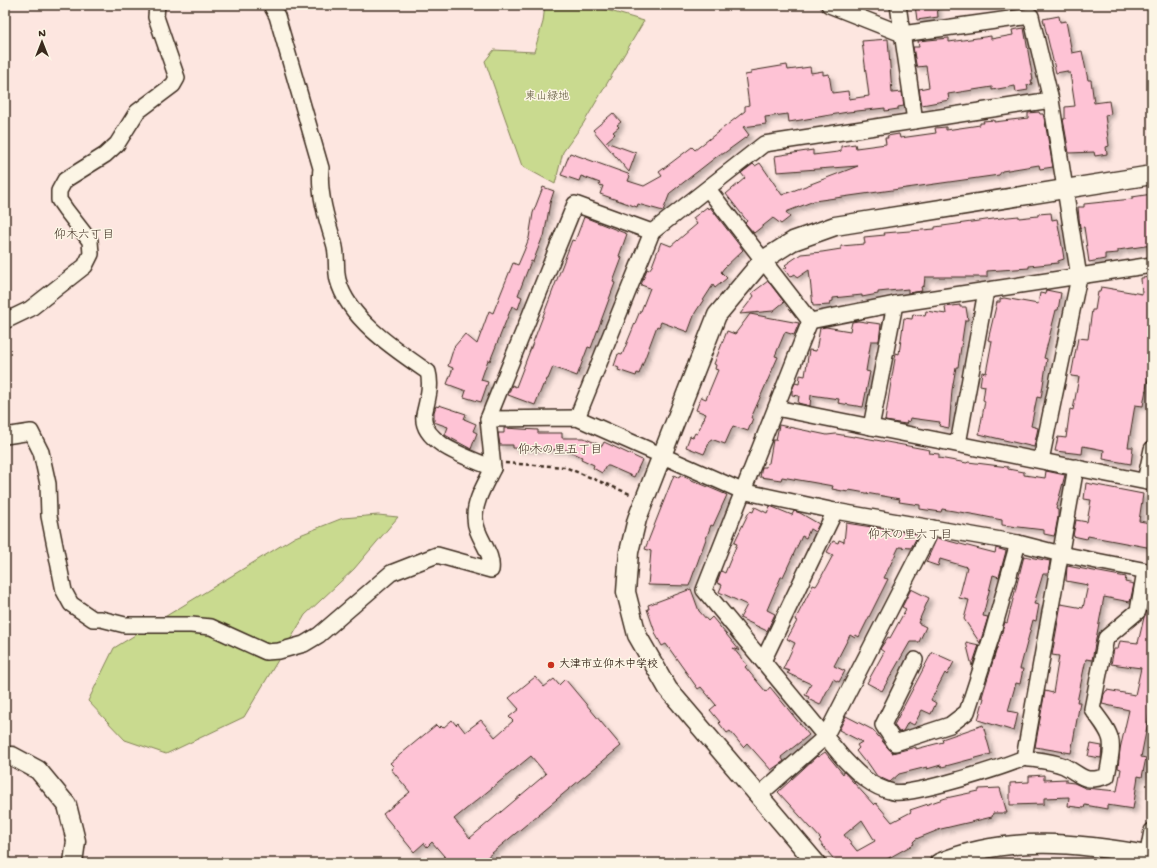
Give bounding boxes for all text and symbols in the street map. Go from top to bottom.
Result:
north arrow [22,22,62,62]
text: N [38,28,46,40]
park label: 東山緑地 [525,90,569,103]
district label: 仰木六丁目 [54,228,114,243]
district label: 仰木の里五丁目 [518,443,602,458]
district label: 仰木の里六丁目 [868,528,952,543]
place label: 大津市立仰木中学校 [559,658,658,671]
marker: 大津市立仰木中学校 [546,660,556,670]

